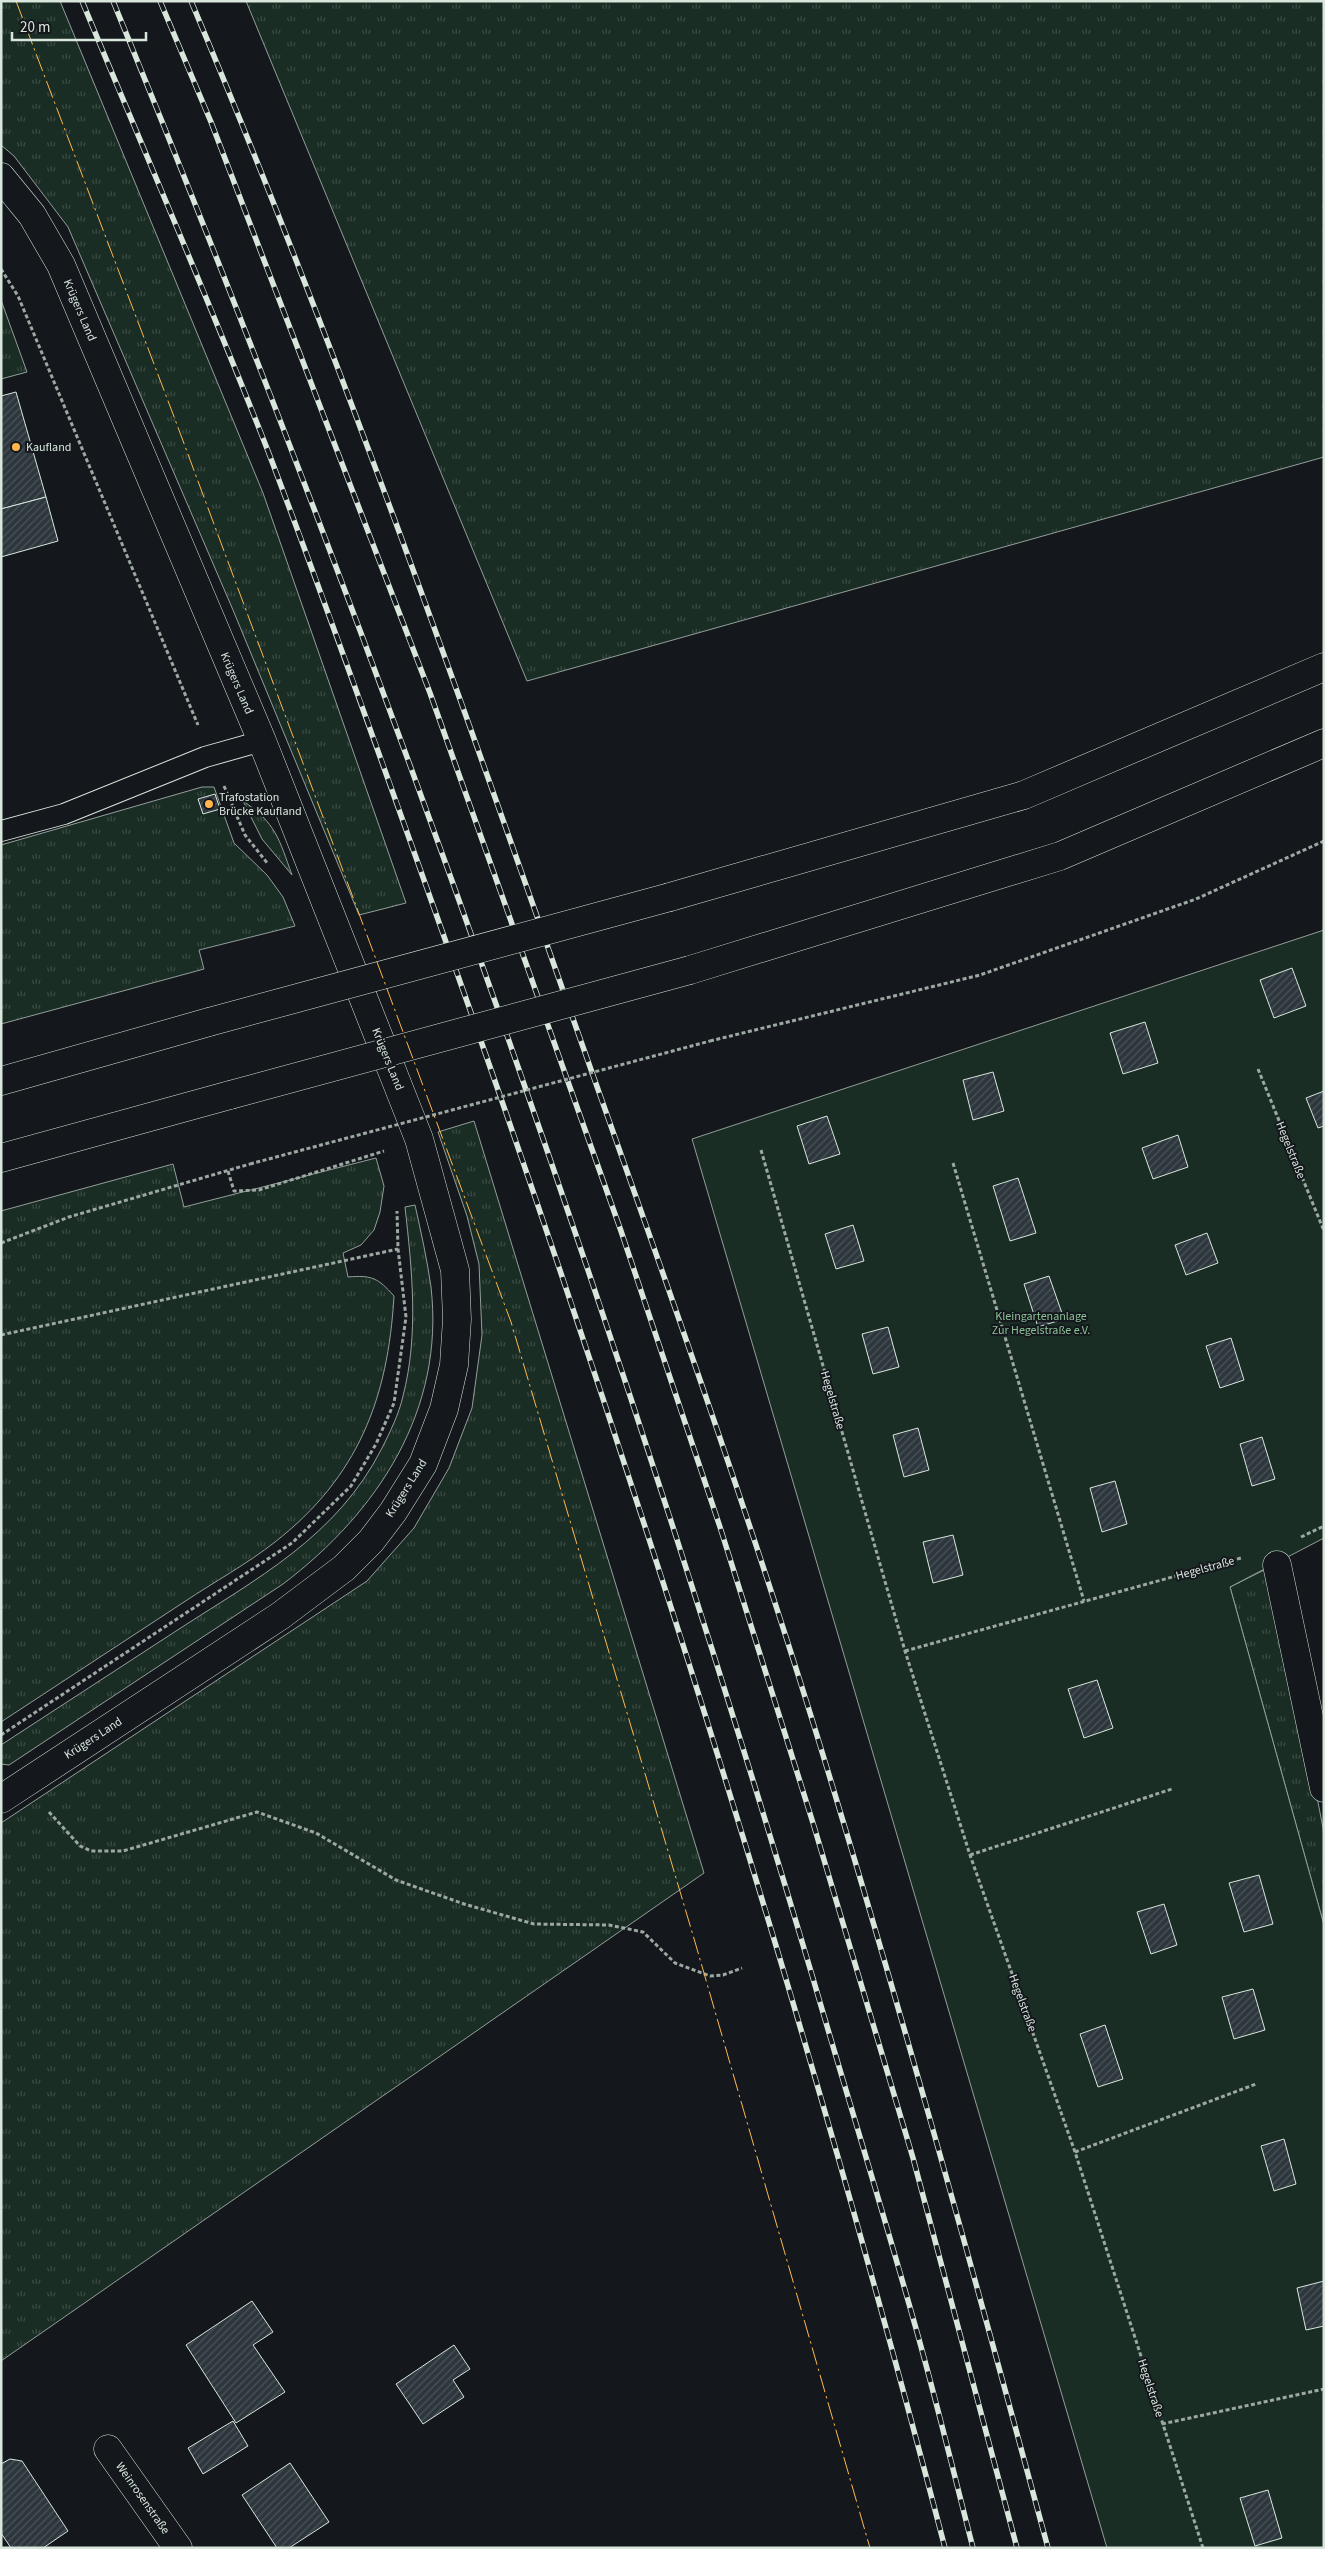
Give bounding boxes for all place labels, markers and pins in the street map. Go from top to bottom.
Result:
place label: Kaufland [26,439,71,456]
marker: Kaufland [10,441,22,453]
place label: Trafostation Brücke Kaufland [219,789,302,820]
marker: Trafostation Brücke Kaufland [203,798,215,810]

